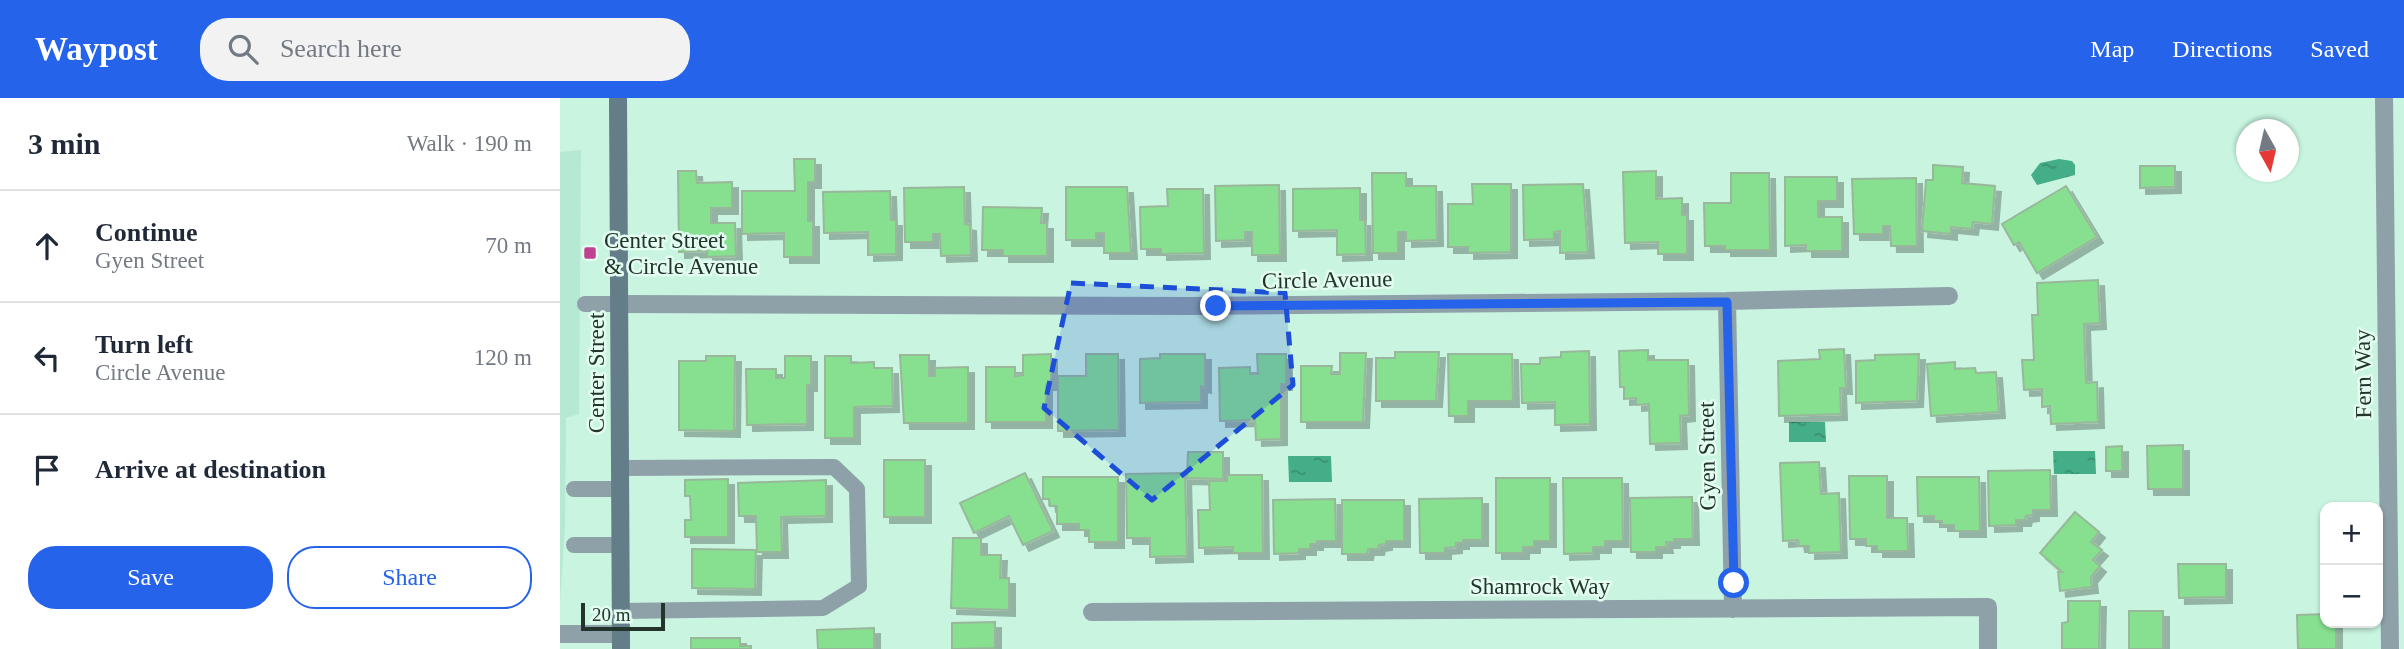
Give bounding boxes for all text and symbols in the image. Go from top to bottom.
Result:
search box [200,18,690,81]
icon: search [224,30,262,68]
text: Waypost [35,31,158,67]
text: Search here [280,34,402,63]
text: Map [2090,36,2134,62]
text: Directions [2172,36,2272,62]
text: Saved [2310,36,2369,62]
north arrow [2236,119,2299,182]
text: 3 min [28,127,101,160]
text: Walk · 190 m [407,131,532,156]
text: Continue [95,218,198,247]
icon: ahead [28,227,66,265]
place label: Center Street & Circle Avenue [604,228,758,279]
text: 70 m [485,233,532,258]
marker: Center Street & Circle Avenue [582,245,598,261]
text: Gyen Street [95,248,204,273]
street label: Circle Avenue [1262,266,1392,294]
route end [1200,290,1231,321]
street label: Center Street [584,312,609,433]
street label: Fern Way [2350,329,2376,419]
text: Turn left [95,330,193,359]
icon: left [28,339,66,377]
text: 120 m [474,345,532,370]
text: Circle Avenue [95,360,226,385]
street label: Gyen Street [1694,401,1720,511]
icon: arrive [28,451,66,489]
text: Arrive at destination [95,455,326,484]
map controls [2320,502,2383,628]
button: + [2320,502,2383,565]
button: Save [28,546,273,609]
button: Share [287,546,532,609]
button: − [2320,565,2383,628]
route start [1718,567,1749,598]
street label: Shamrock Way [1470,574,1611,599]
scale bar [581,600,665,632]
text: 20 m [592,604,631,625]

